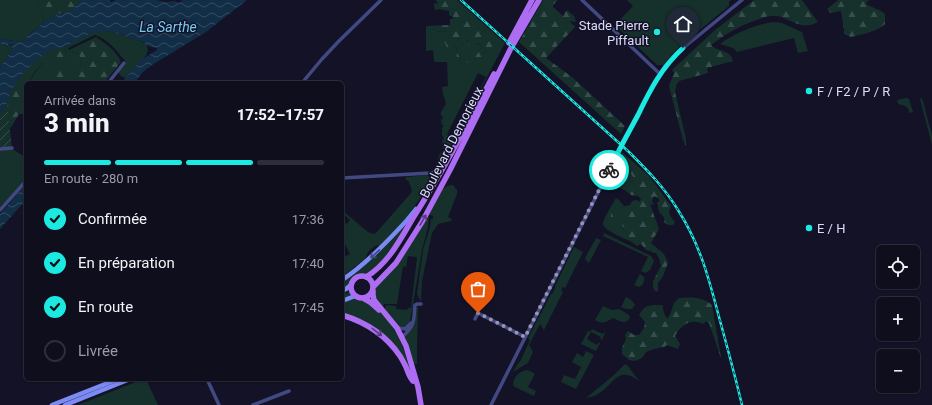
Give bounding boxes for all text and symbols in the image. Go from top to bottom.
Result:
pin [666,7.0,700,48]
icon: home [672,13,694,35]
place label: Stade Pierre Piffault [579,18,649,48]
water label: La Sarthe [139,19,197,35]
marker: Stade Pierre Piffault [652,27,662,37]
street label: Boulevard Demorieux [417,84,486,200]
place label: F / F2 / P / R [817,84,890,99]
marker: F / F2 / P / R [804,86,814,96]
text: Arrivée dans [44,93,116,108]
text: 17:52–17:57 [237,106,324,124]
text: 3 min [44,108,110,138]
courier [589,150,629,190]
icon: bike [598,159,620,181]
text: En route · 280 m [44,171,138,186]
icon: check [44,208,66,230]
text: Confirmée [78,210,147,228]
text: 17:36 [292,212,324,227]
one-way arrow [420,214,427,226]
place label: E / H [817,221,845,236]
marker: E / H [804,223,814,233]
map controls [876,245,920,393]
button: locate [876,245,920,289]
one-way arrow [370,249,380,258]
icon: check [44,252,66,274]
text: En préparation [78,254,175,272]
text: 17:40 [292,256,324,271]
pin [461,272,495,313]
icon: bag [467,278,489,300]
icon: check [44,296,66,318]
button: + [876,297,920,341]
text: En route [78,298,133,316]
text: 17:45 [292,300,324,315]
one-way arrow [371,328,382,336]
text: Livrée [78,342,118,360]
button: − [876,349,920,393]

